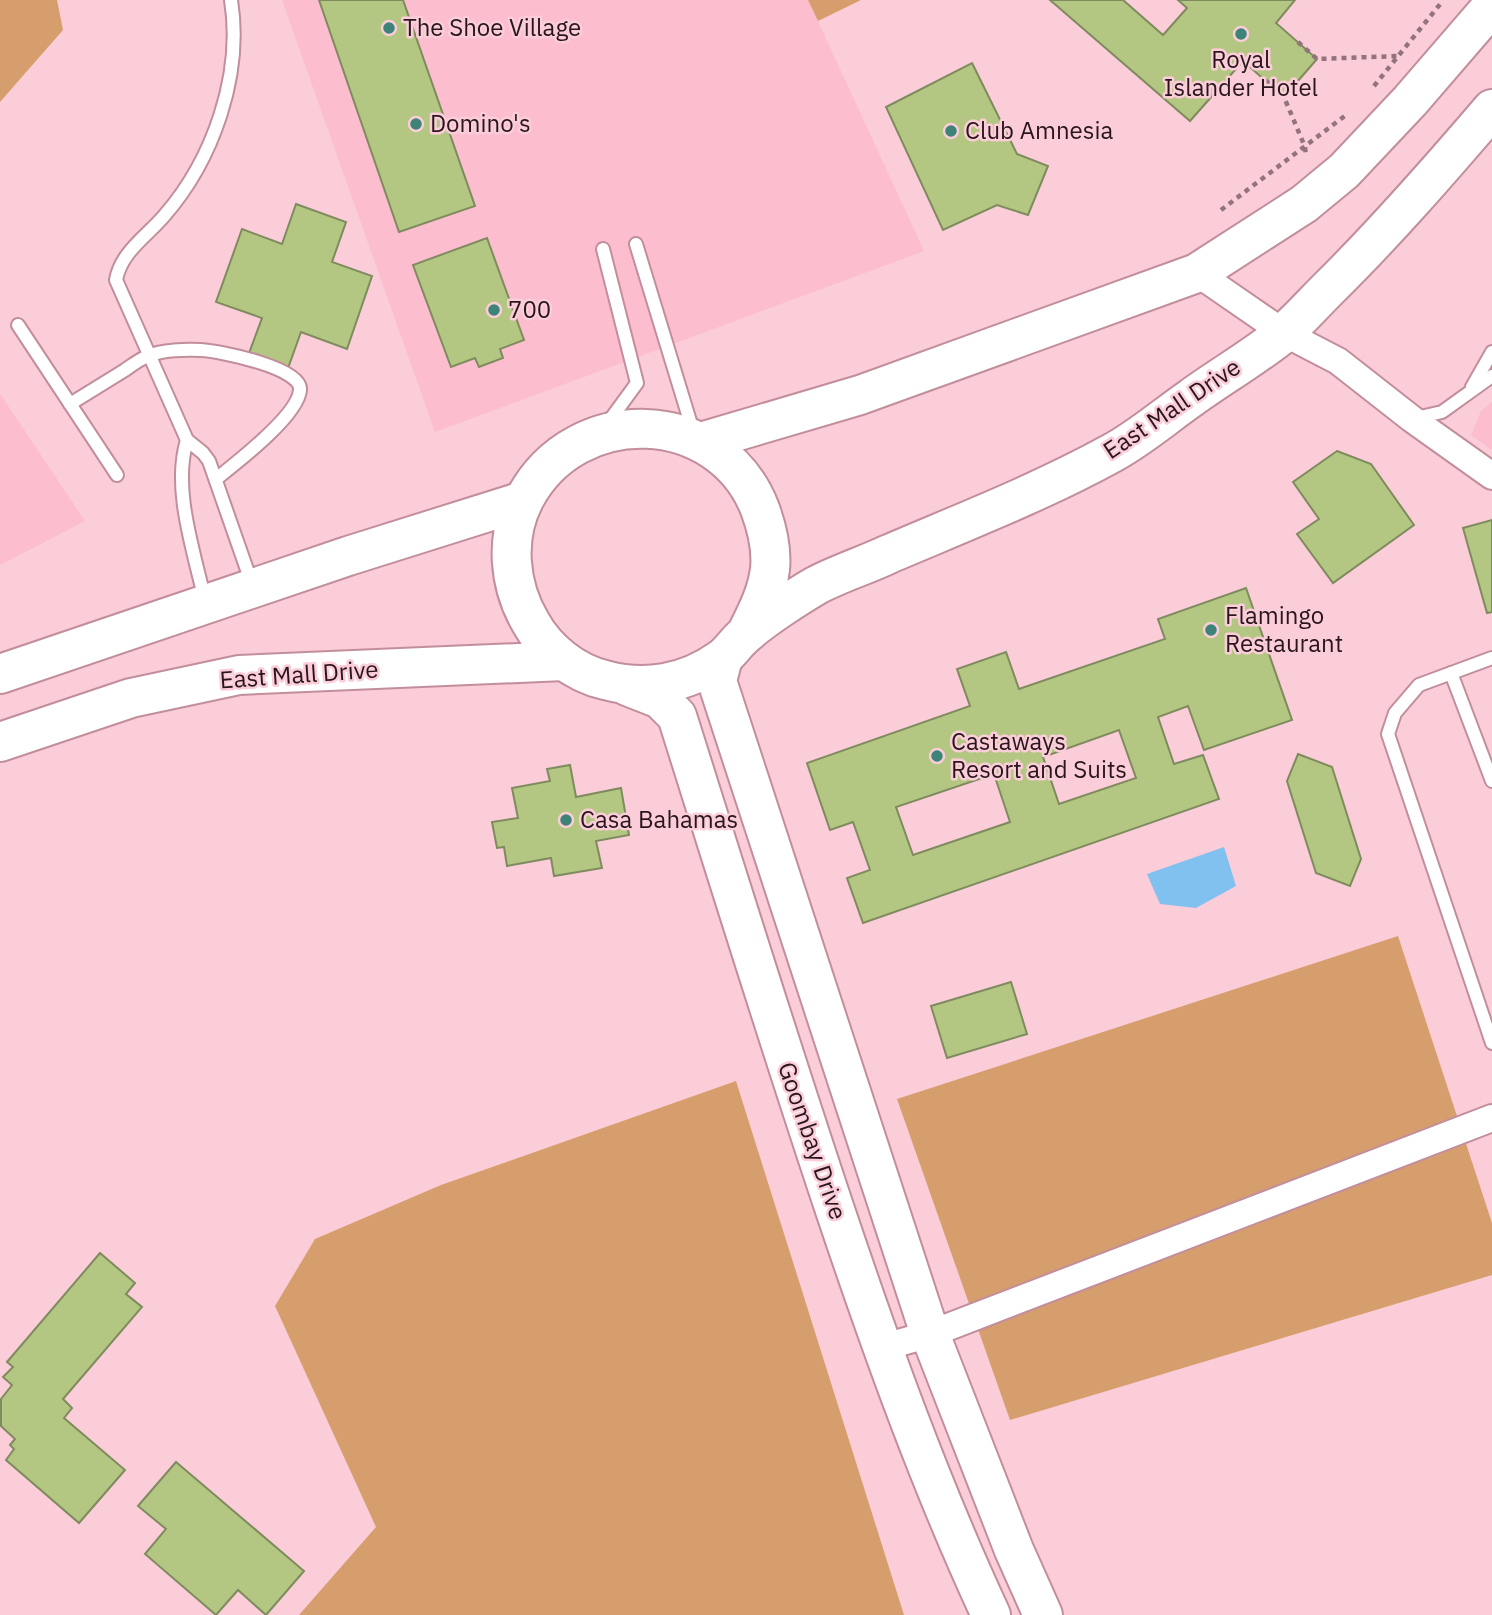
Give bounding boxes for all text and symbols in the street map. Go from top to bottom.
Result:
place label: The Shoe Village [403,11,581,43]
marker: The Shoe Village [381,20,397,36]
marker: Royal Islander Hotel [1233,26,1249,42]
place label: Royal Islander Hotel [1164,43,1318,103]
place label: Domino's [430,107,531,139]
place label: Club Amnesia [965,114,1113,146]
marker: Domino's [408,116,424,132]
marker: Club Amnesia [943,123,959,139]
place label: 700 [508,293,551,325]
marker: 700 [486,302,502,318]
street label: East Mall Drive [1097,350,1246,466]
place label: Flamingo Restaurant [1225,599,1343,659]
marker: Flamingo Restaurant [1203,622,1219,638]
street label: East Mall Drive [218,652,379,696]
place label: Castaways Resort and Suits [951,725,1127,785]
marker: Castaways Resort and Suits [929,748,945,764]
place label: Casa Bahamas [580,803,738,835]
marker: Casa Bahamas [558,812,574,828]
street label: Goombay Drive [771,1058,855,1224]

